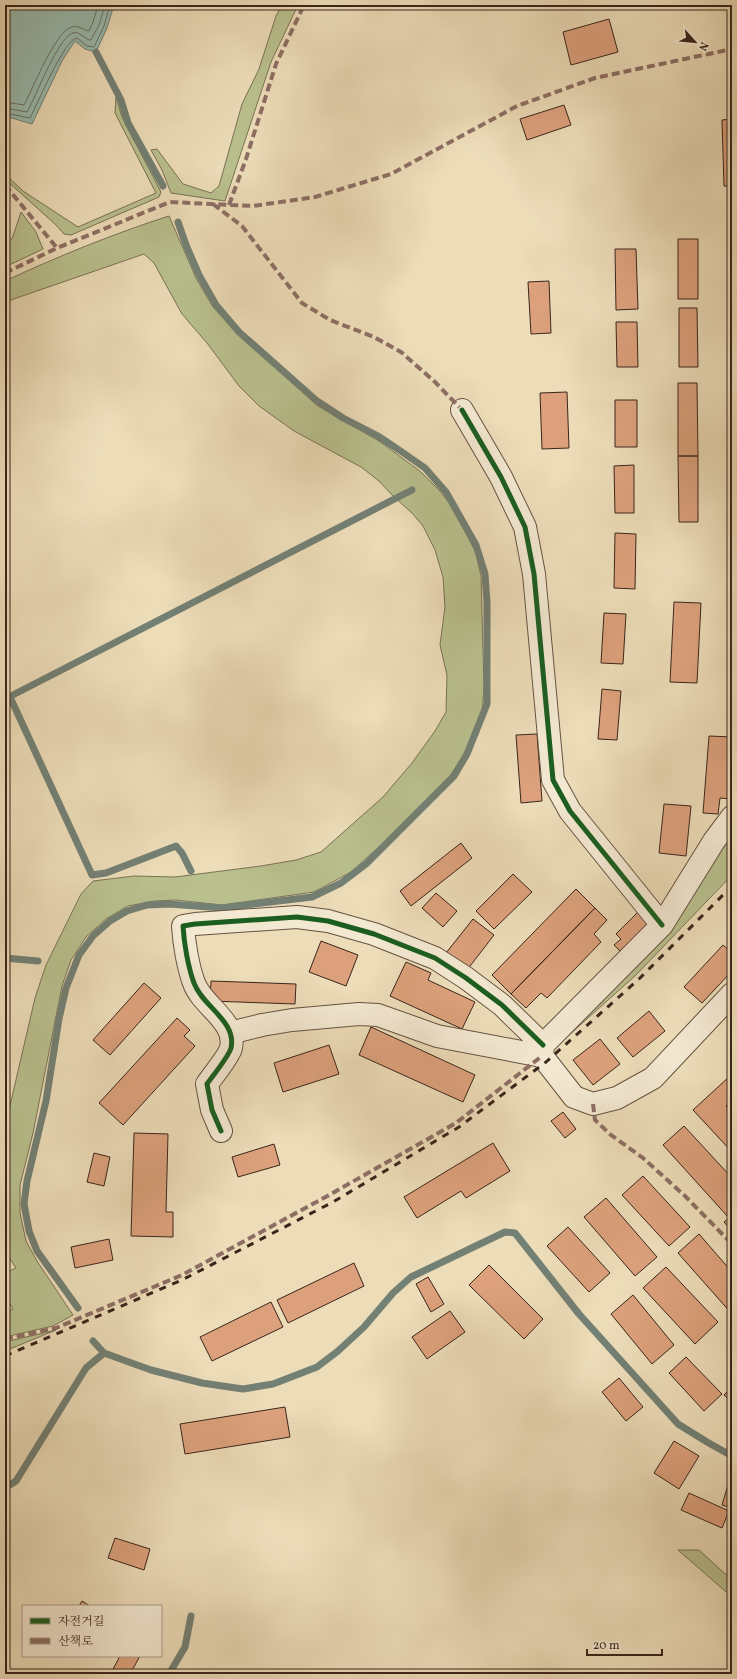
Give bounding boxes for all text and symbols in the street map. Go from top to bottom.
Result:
north arrow [675,22,715,62]
text: N [694,39,711,53]
legend [22,1605,162,1657]
text: 자전거길 [58,1614,104,1630]
scale bar [587,1631,662,1657]
text: 산책로 [58,1634,93,1650]
text: 20 m [593,1638,620,1654]

